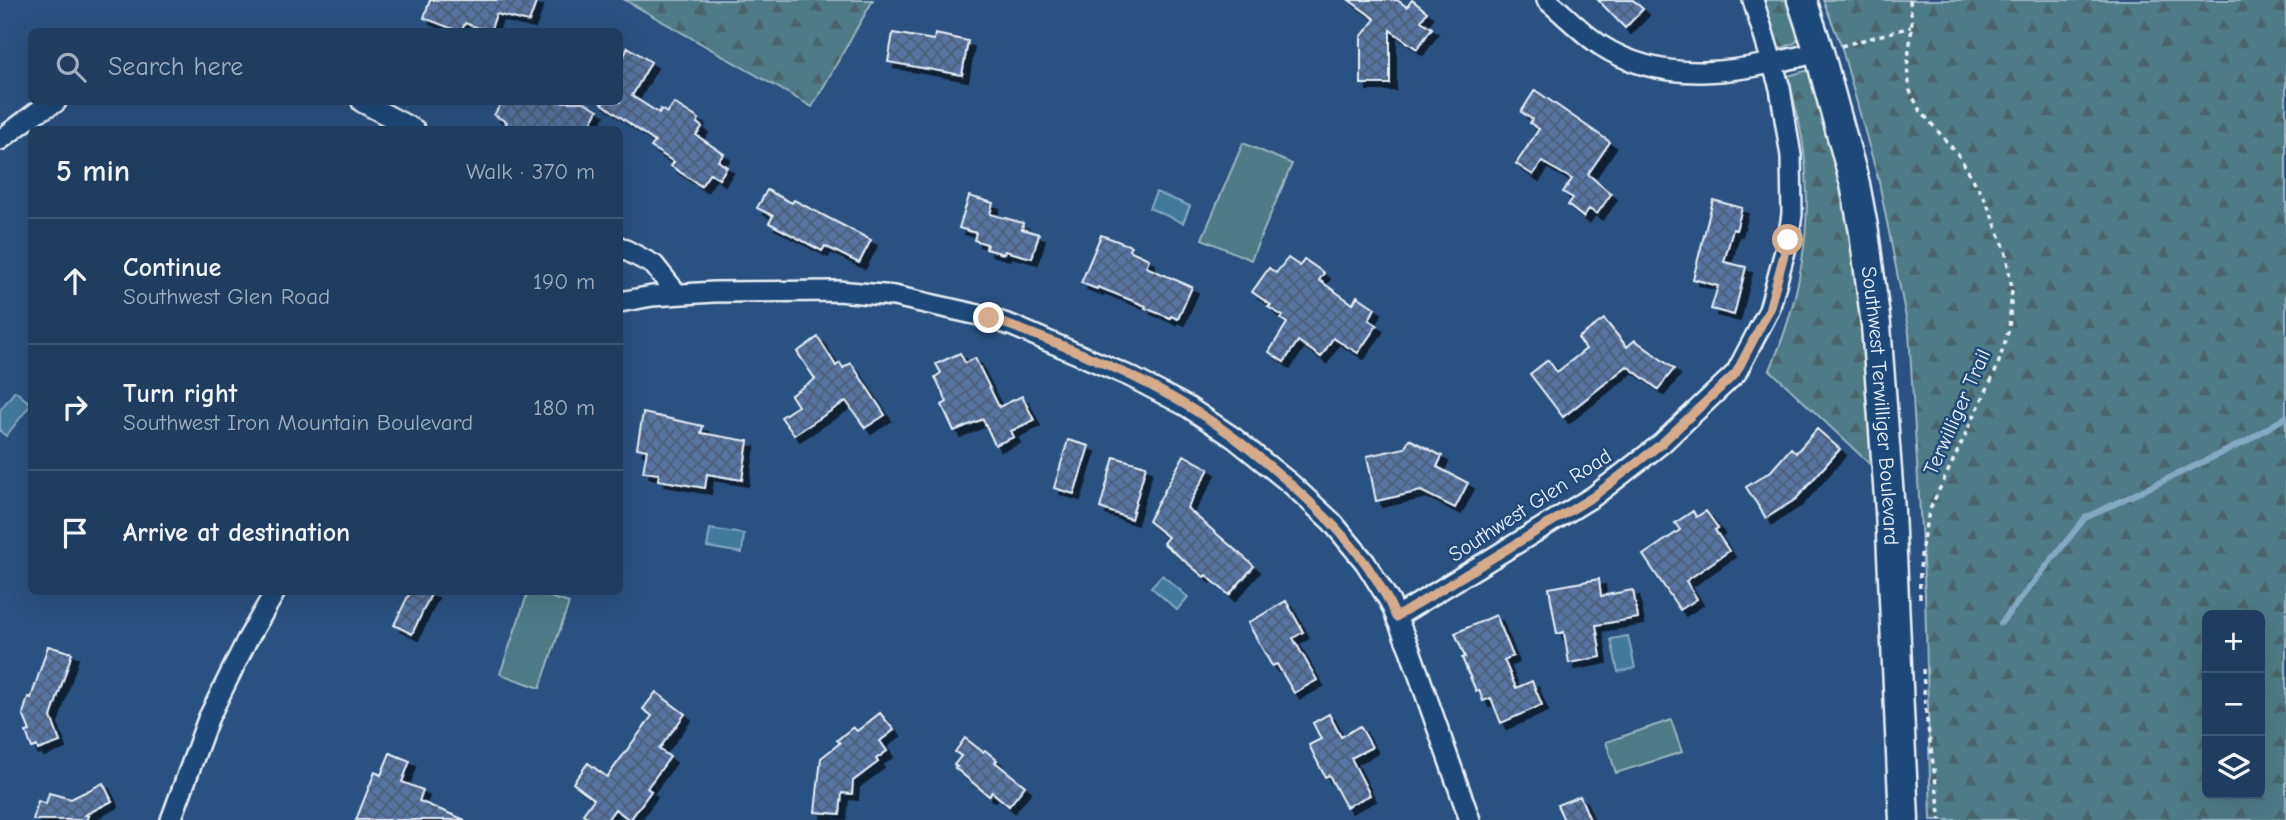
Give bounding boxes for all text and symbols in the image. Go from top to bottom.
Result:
search box [28,28,623,105]
icon: search [52,48,90,86]
text: Search here [108,52,243,82]
text: 5 min [56,154,130,189]
text: Walk · 370 m [466,158,595,185]
route start [1772,224,1803,255]
text: Continue [123,253,221,283]
icon: ahead [56,262,94,300]
street label: Southwest Terwilliger Boulevard [1857,265,1904,546]
text: 190 m [533,268,595,295]
text: Southwest Glen Road [123,283,330,310]
route end [973,302,1004,333]
street label: Terwilliger Trail [1918,345,1996,479]
text: Turn right [123,379,237,409]
icon: right [56,388,94,426]
text: 180 m [533,394,595,421]
text: Southwest Iron Mountain Boulevard [123,409,473,436]
street label: Southwest Glen Road [1444,443,1616,567]
icon: arrive [56,514,94,552]
text: Arrive at destination [123,518,350,548]
map controls [2202,610,2265,799]
button: + [2202,610,2265,673]
button: − [2202,673,2265,736]
button: layers [2202,736,2265,799]

